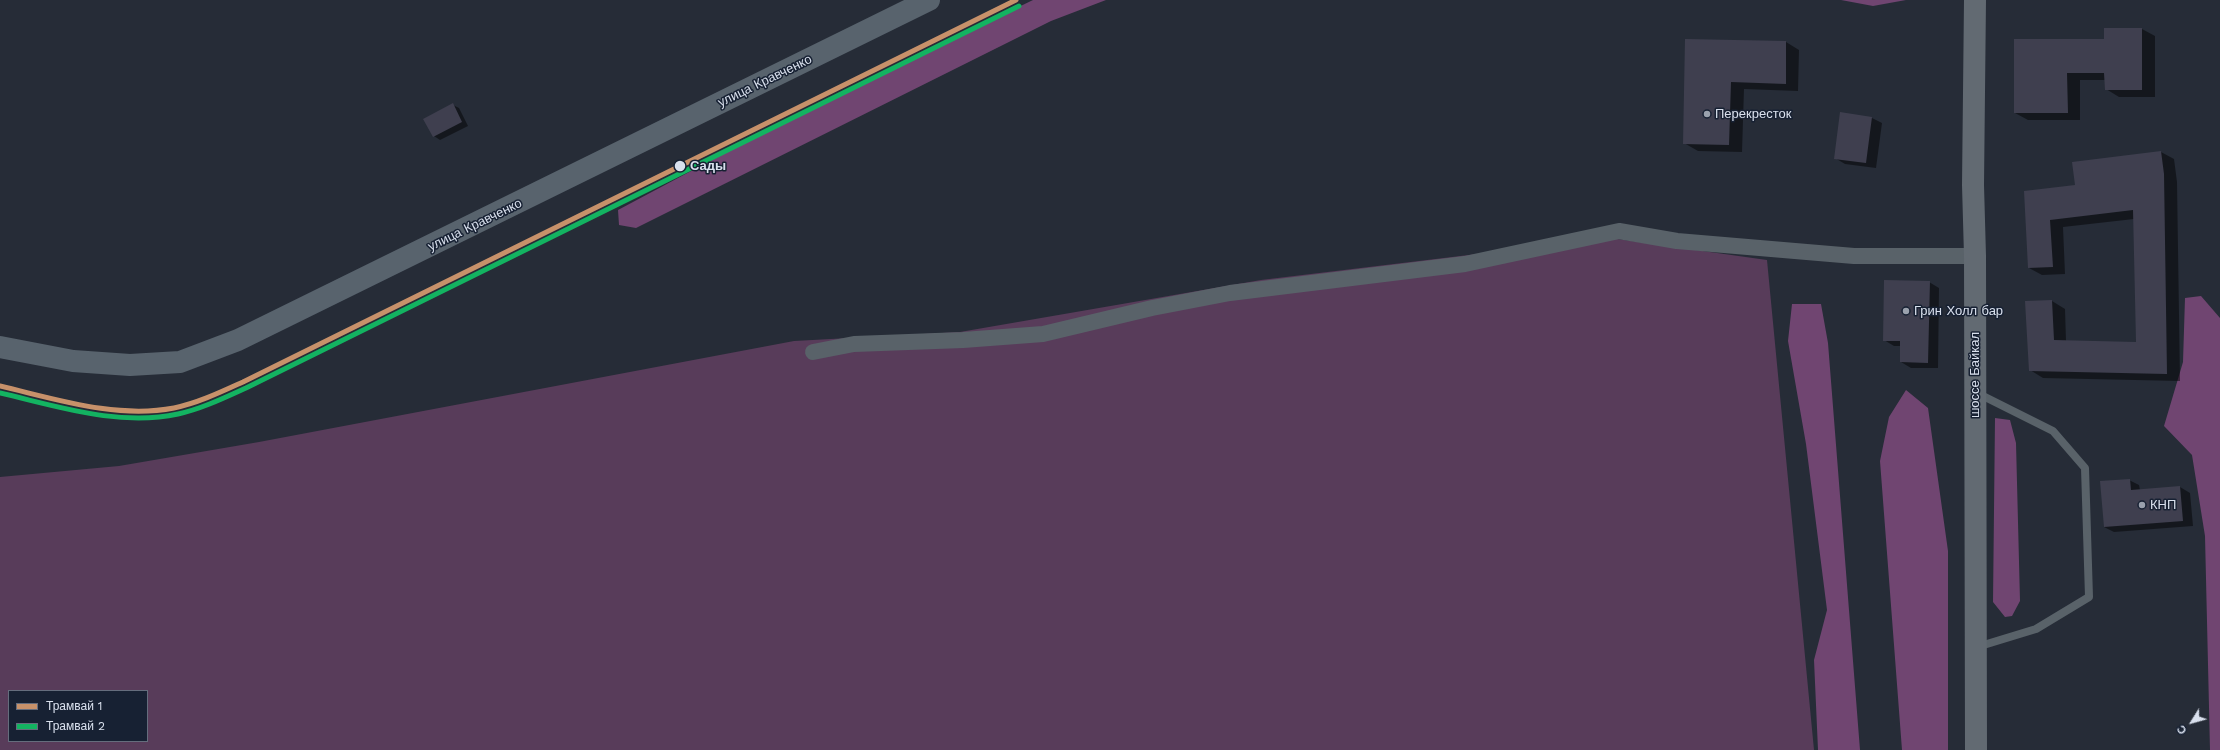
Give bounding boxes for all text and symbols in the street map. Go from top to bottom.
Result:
street label: улица Кравченко [715,51,815,111]
place label: Перекресток [1715,106,1791,122]
marker: Перекресток [1702,109,1712,119]
place label: Сады [690,158,726,174]
marker: Сады [673,159,687,173]
street label: улица Кравченко [425,195,525,255]
place label: Грин Холл бар [1914,303,2003,319]
marker: Грин Холл бар [1901,306,1911,316]
street label: шоссе Байкал [1967,332,1983,418]
place label: КНП [2150,497,2176,513]
marker: КНП [2137,500,2147,510]
legend [8,690,148,742]
text: Трамвай 1 [46,699,102,713]
north arrow [2172,702,2212,742]
text: Трамвай 2 [46,719,105,733]
text: С [2174,722,2190,737]

